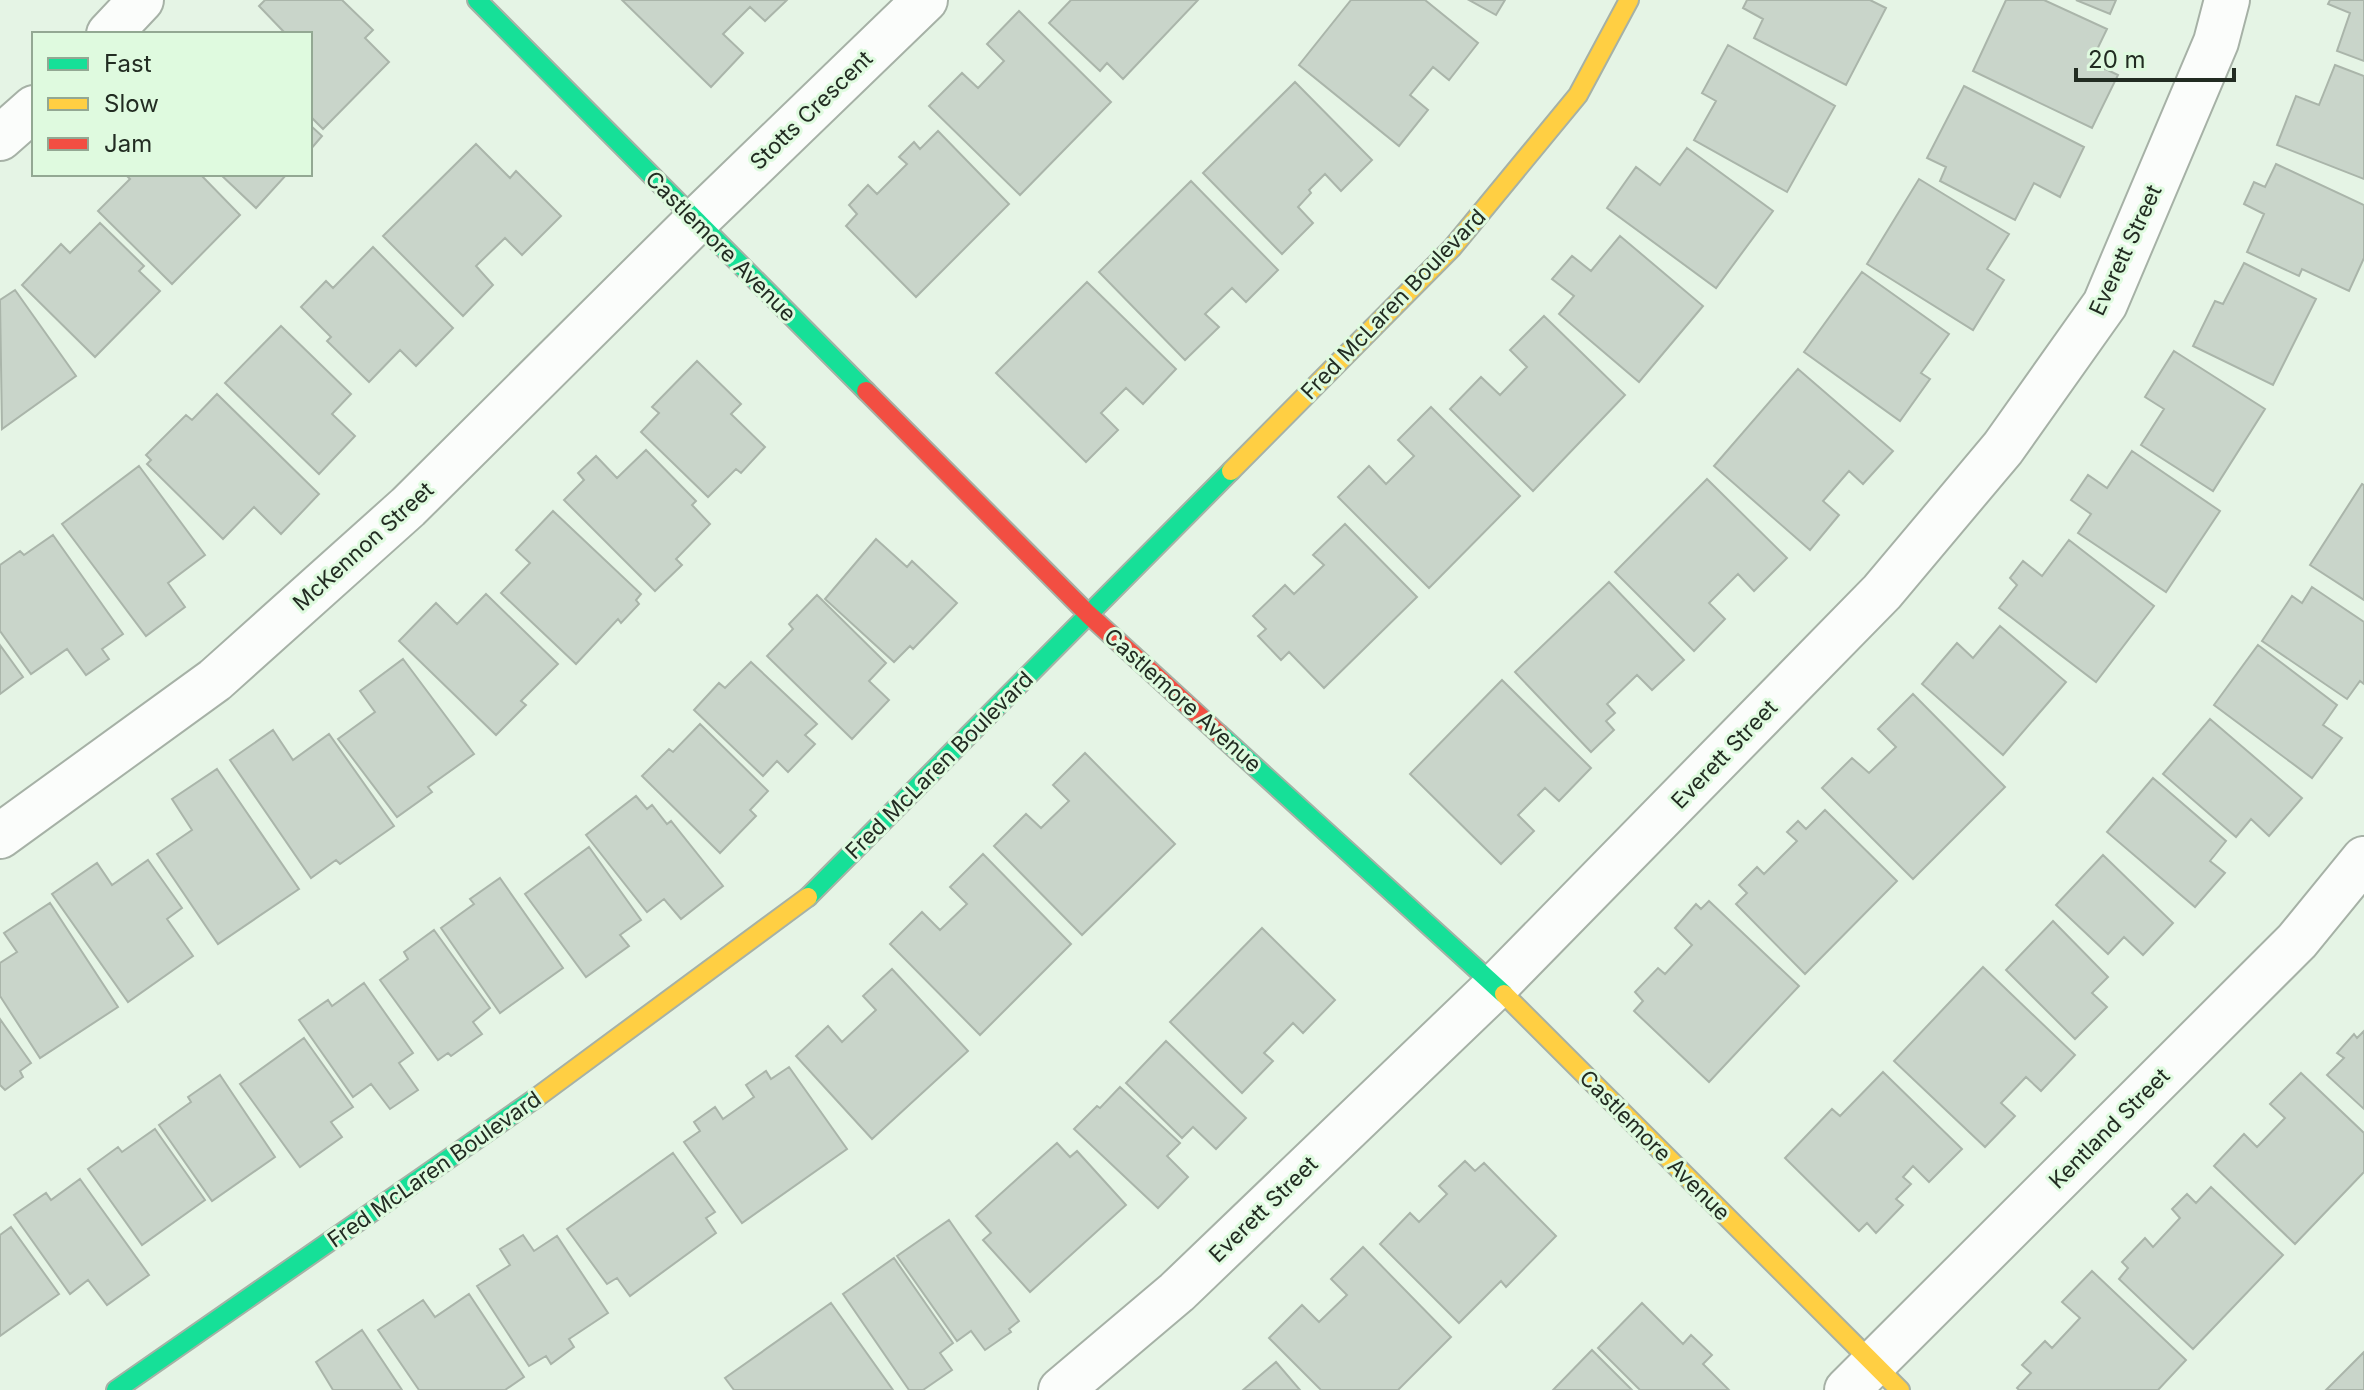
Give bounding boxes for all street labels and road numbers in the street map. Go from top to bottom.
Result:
street label: Stotts Crescent [745,45,877,175]
street label: Castlemore Avenue [640,165,802,327]
street label: Everett Street [2083,181,2167,319]
street label: Fred McLaren Boulevard [1295,204,1491,404]
street label: McKennon Street [288,476,438,616]
street label: Castlemore Avenue [1099,623,1267,777]
street label: Fred McLaren Boulevard [840,666,1038,864]
street label: Everett Street [1666,694,1782,814]
street label: Kentland Street [2043,1062,2175,1194]
street label: Castlemore Avenue [1574,1064,1736,1226]
street label: Fred McLaren Boulevard [322,1085,546,1253]
street label: Everett Street [1203,1151,1323,1267]

